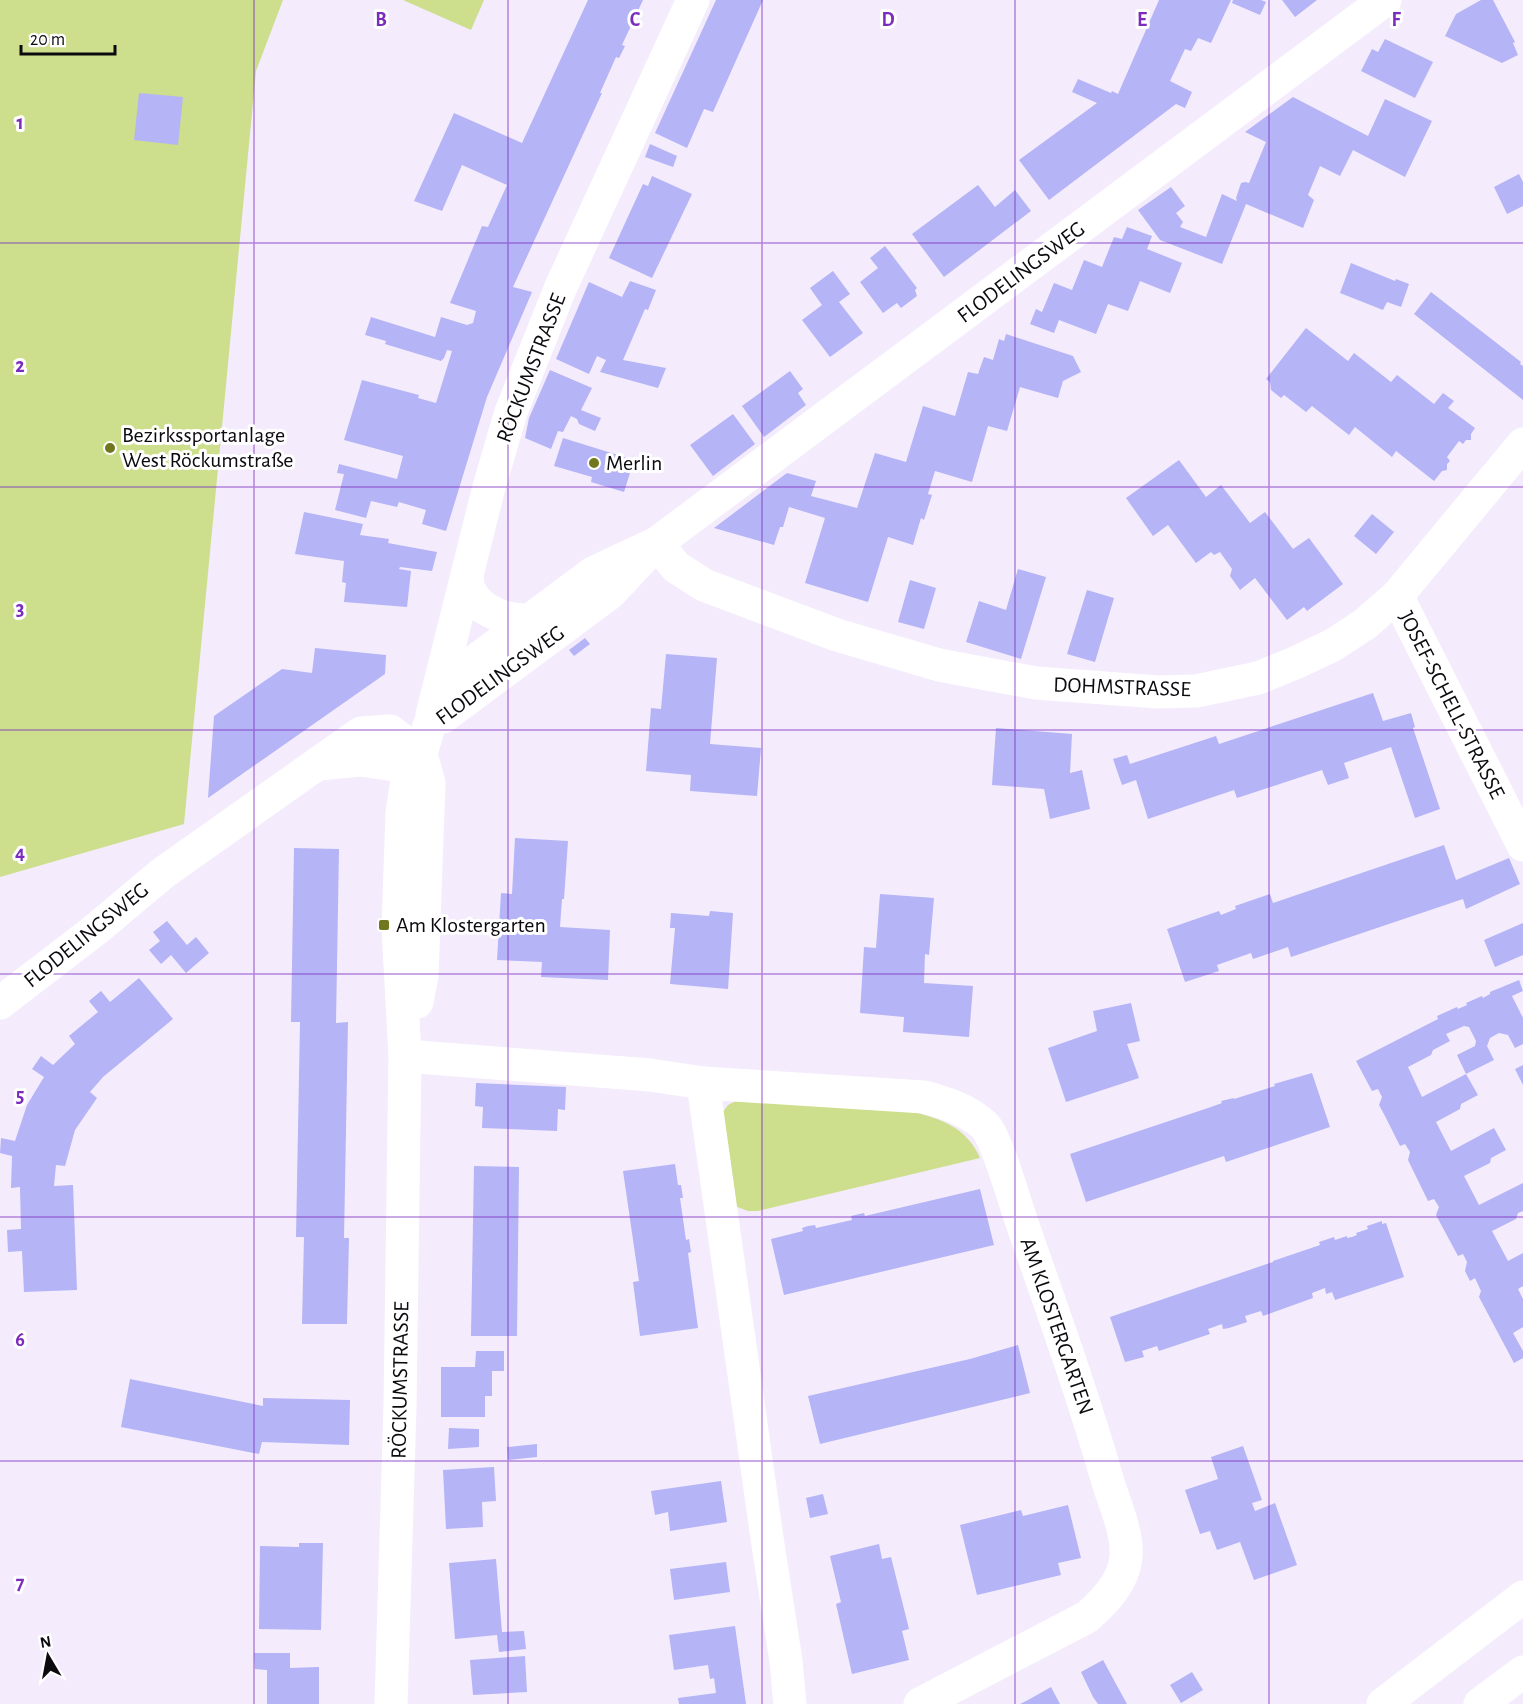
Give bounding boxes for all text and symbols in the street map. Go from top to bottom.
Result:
text: B [375,10,387,30]
text: C [630,10,641,30]
text: D [881,10,895,30]
text: E [1137,10,1147,30]
text: F [1391,10,1401,30]
scale bar [21,18,116,56]
text: 20 m [30,31,65,49]
text: 1 [16,113,24,133]
street label: FLODELINGSWEG [953,217,1089,327]
street label: RÖCKUMSTRASSE [492,290,570,446]
text: 2 [15,356,25,376]
place label: Bezirkssportanlage West Röckumstraße [122,424,293,471]
marker: Bezirkssportanlage West Röckumstraße [103,441,117,455]
place label: Merlin [606,452,662,474]
marker: Merlin [587,456,601,470]
text: 3 [16,599,24,619]
street label: JOSEF-SCHELL-STRASSE [1395,608,1509,803]
street label: FLODELINGSWEG [432,621,568,729]
street label: DOHMSTRASSE [1053,674,1192,700]
text: 4 [15,843,25,863]
street label: FLODELINGSWEG [20,878,152,992]
place label: Am Klostergarten [396,914,546,936]
marker: Am Klostergarten [377,918,391,932]
text: 5 [16,1086,24,1106]
street label: AM KLOSTERGARTEN [1016,1235,1098,1417]
street label: RÖCKUMSTRASSE [388,1301,412,1459]
text: 6 [15,1330,25,1350]
text: 7 [16,1573,25,1593]
north arrow [18,1626,78,1686]
text: N [39,1633,52,1651]

